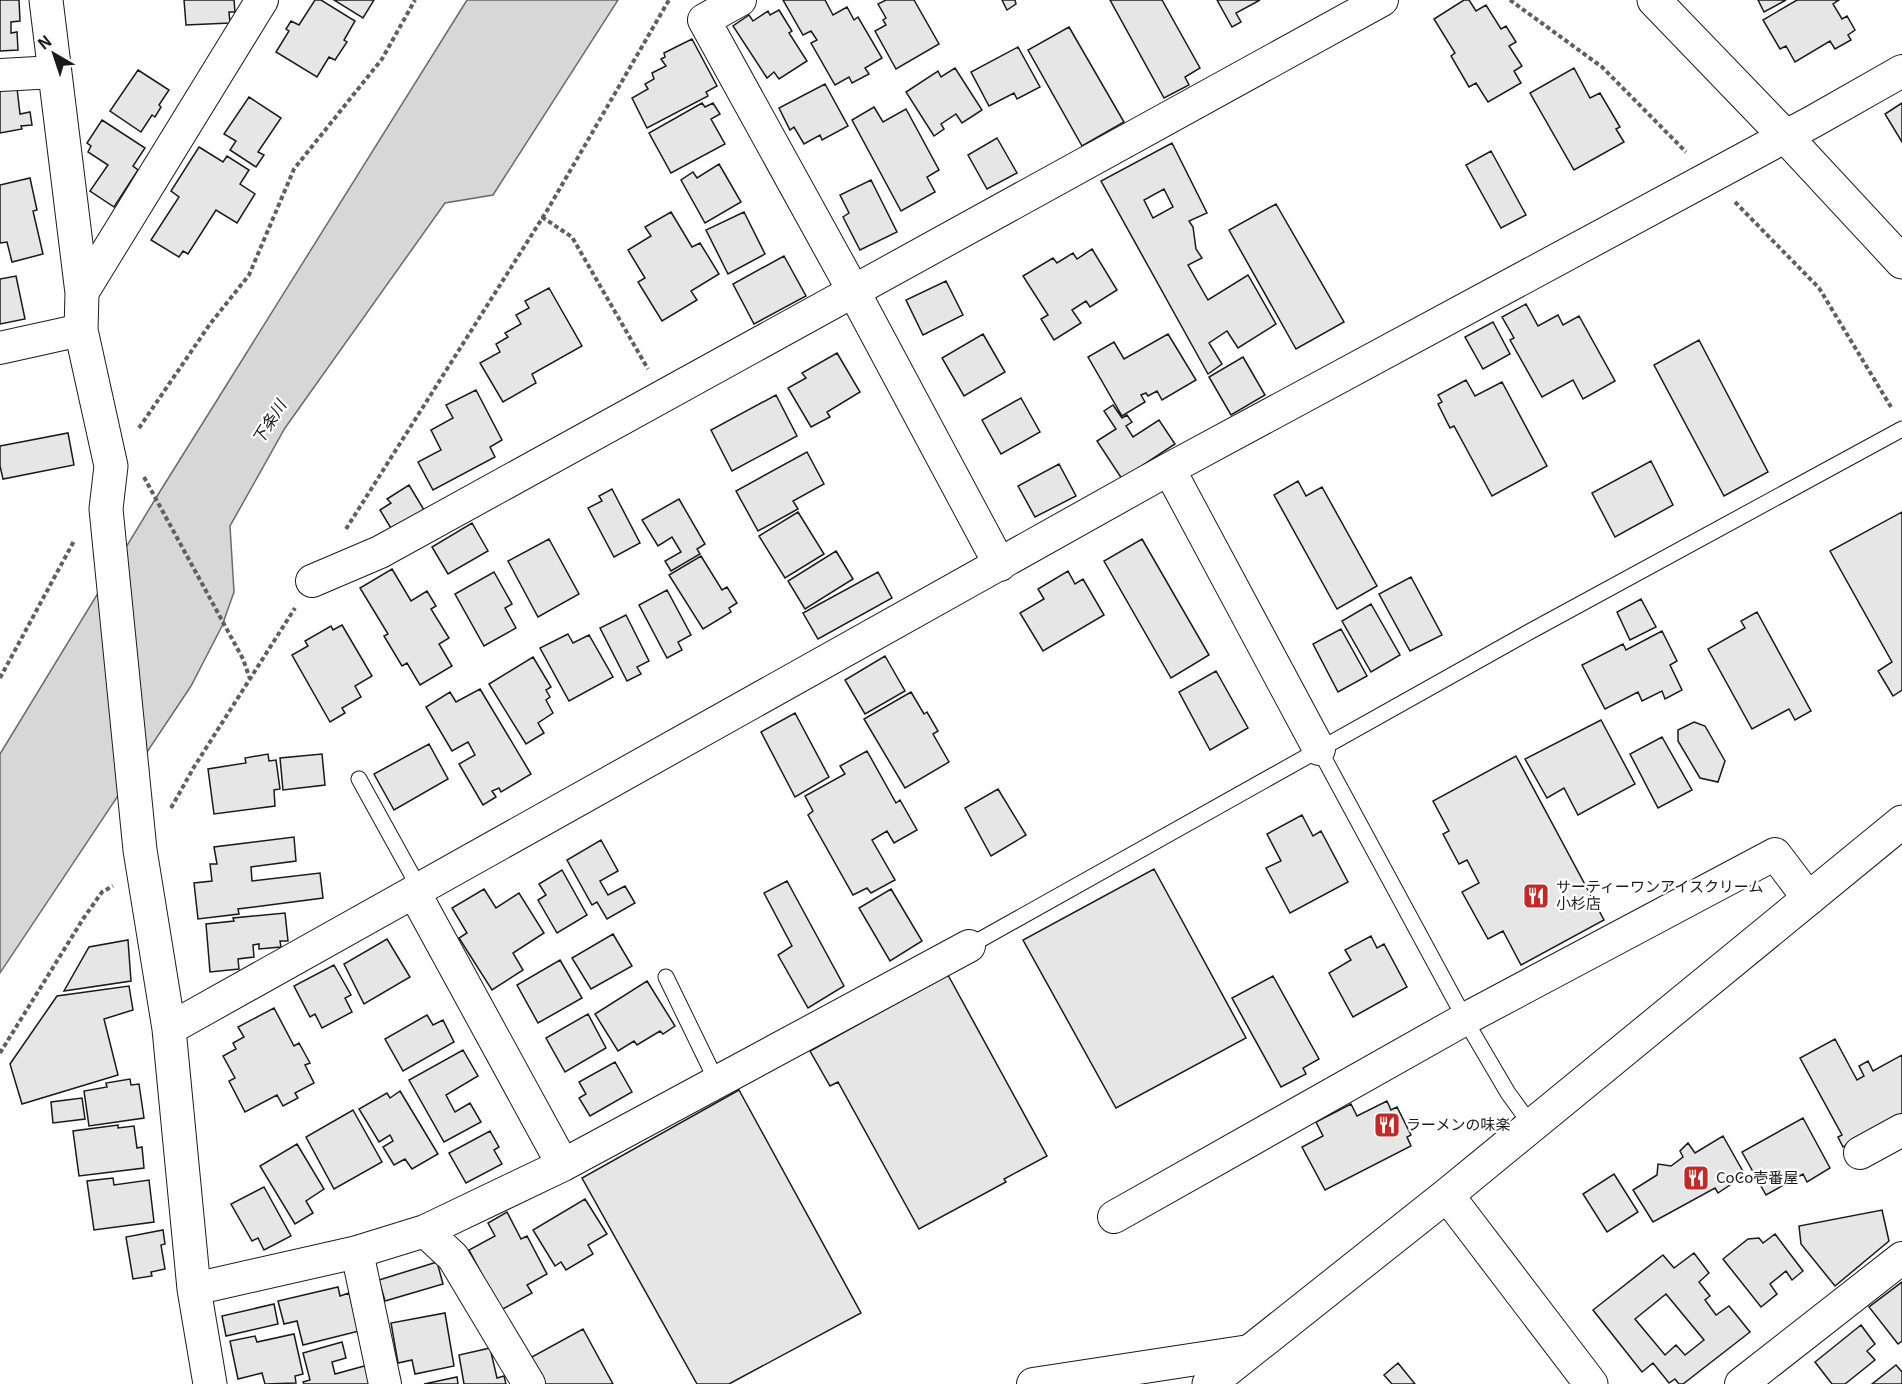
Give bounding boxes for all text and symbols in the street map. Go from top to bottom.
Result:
north arrow [24,24,84,84]
text: N [32,28,56,55]
water label: 下条川 [245,393,292,448]
place label: サーティーワンアイスクリーム 小杉店 [1556,875,1763,913]
restaurant icon: サーティーワンアイスクリーム 小杉店 [1521,881,1551,911]
restaurant icon: ラーメンの味楽 [1372,1110,1402,1140]
place label: ラーメンの味楽 [1406,1113,1510,1134]
restaurant icon: CoCo壱番屋 [1681,1163,1711,1193]
place label: CoCo壱番屋 [1716,1166,1798,1187]

